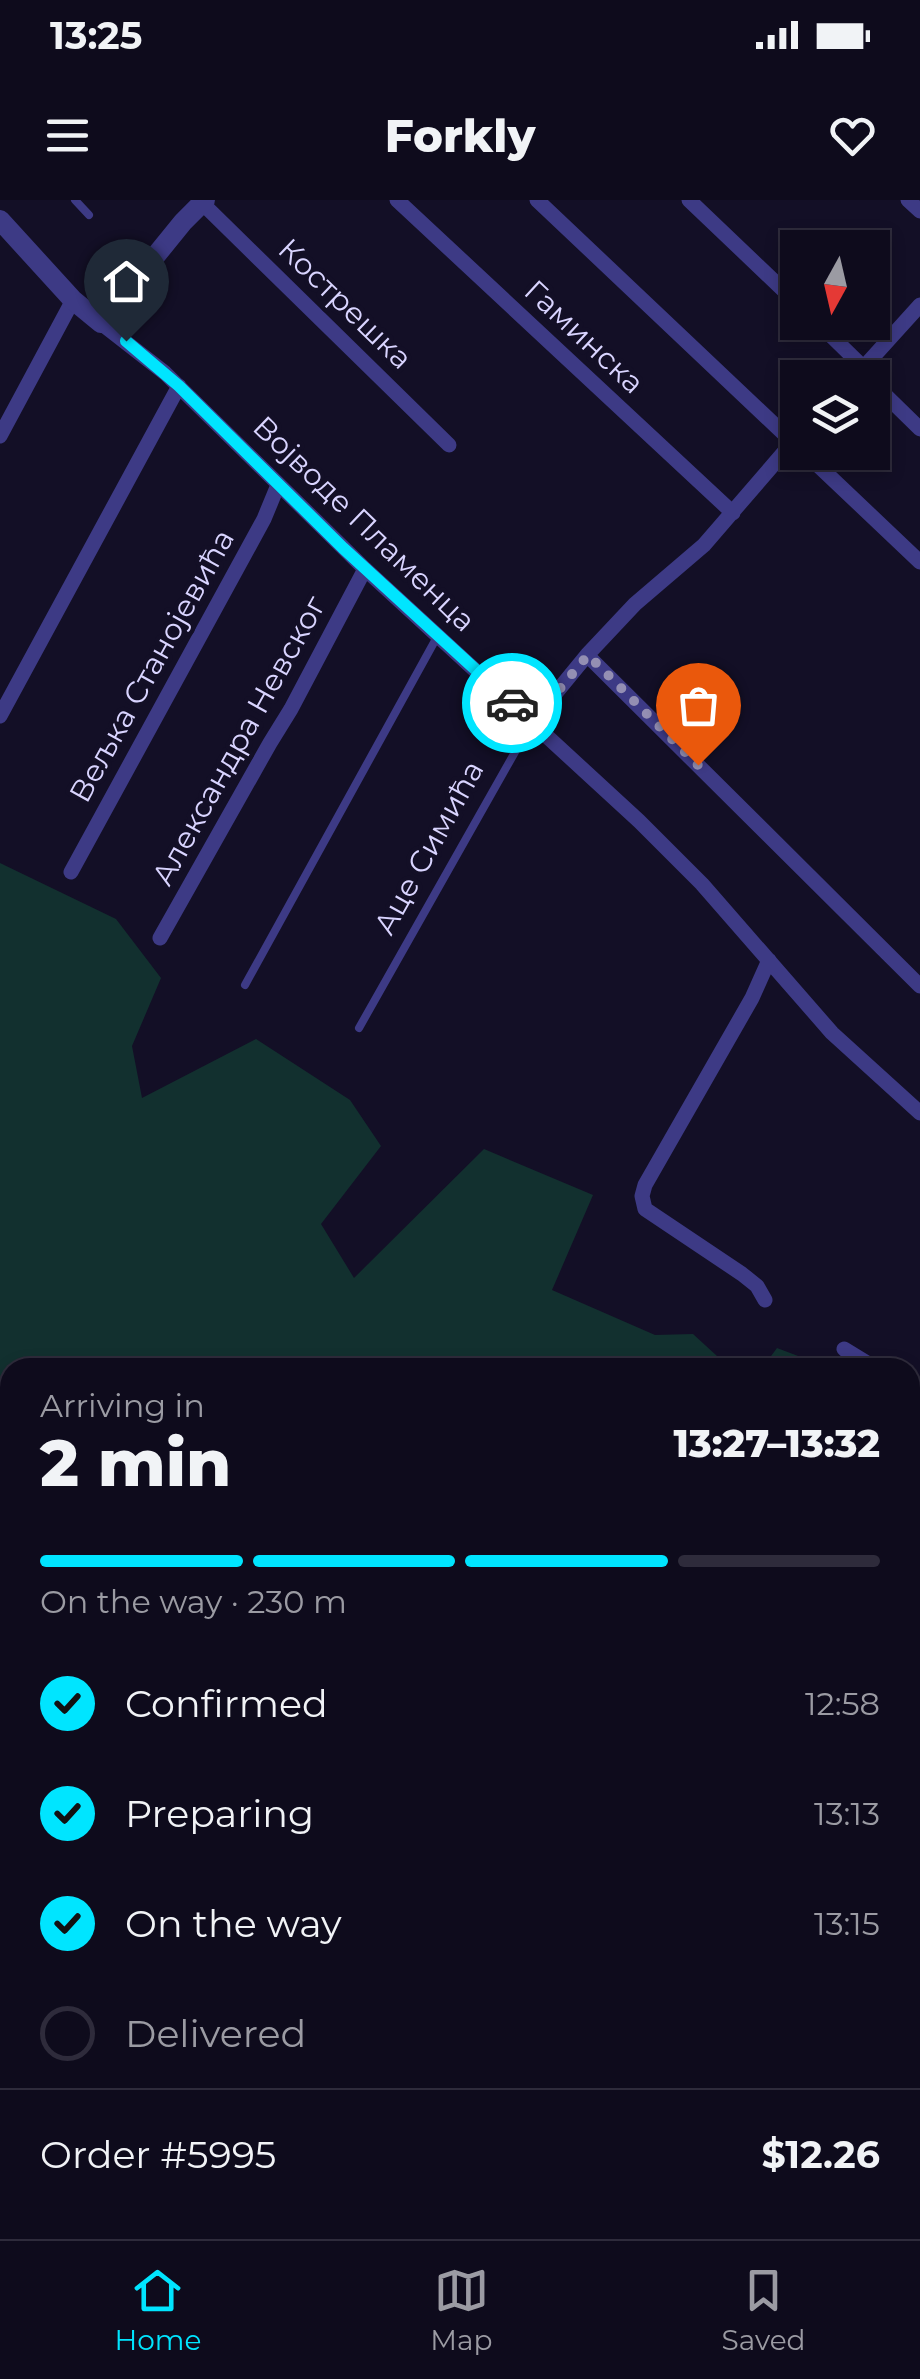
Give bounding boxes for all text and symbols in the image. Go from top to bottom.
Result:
text: 13:25 [50,12,142,59]
icon: menu [40,108,95,163]
text: Forkly [385,108,535,163]
icon: heart [825,108,880,163]
north arrow [780,230,890,340]
map controls [780,230,890,470]
street label: Кострешка [271,231,420,377]
pin [84,239,169,342]
icon: home [99,254,154,309]
street label: Гаминска [517,272,652,401]
button: layers [780,360,890,470]
street label: Војводе Пламенца [246,408,483,639]
street label: Вељка Станојевића [61,523,242,809]
street label: Александра Невског [144,589,334,892]
courier [462,653,562,753]
pin [656,663,741,766]
icon: car [485,676,540,731]
icon: bag [671,678,726,733]
street label: Аце Симића [366,754,492,941]
text: Arriving in [40,1386,205,1425]
text: 13:27–13:32 [673,1420,880,1467]
text: 2 min [40,1423,231,1502]
text: On the way · 230 m [40,1582,347,1621]
icon: check [40,1676,95,1731]
text: Confirmed [125,1680,328,1727]
text: 12:58 [805,1684,880,1723]
icon: check [40,1786,95,1841]
text: Preparing [125,1790,314,1837]
text: 13:13 [814,1794,880,1833]
icon: check [40,1896,95,1951]
text: On the way [125,1900,342,1947]
text: 13:15 [814,1904,880,1943]
text: Delivered [125,2010,306,2057]
text: Order #5995 [40,2131,276,2178]
text: $12.26 [761,2131,880,2178]
tab: Home [114,2263,201,2357]
tab: Map [430,2263,493,2357]
tab: Saved [721,2263,806,2357]

